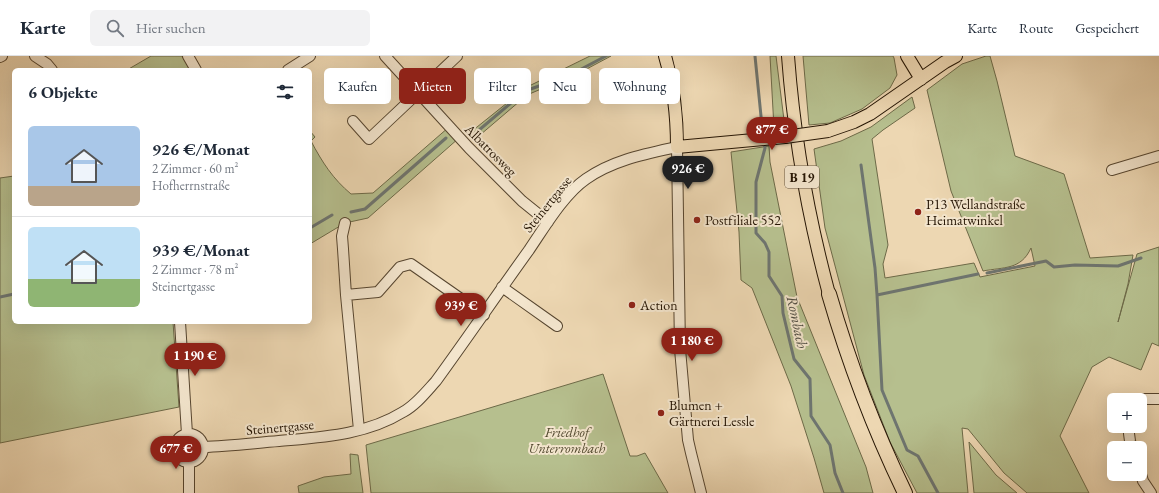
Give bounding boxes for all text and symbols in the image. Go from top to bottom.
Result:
search box [90,10,370,46]
text: Karte [20,15,66,40]
icon: search [104,17,126,39]
text: Hier suchen [136,18,206,37]
text: Karte [967,19,997,37]
text: Route [1019,19,1053,37]
text: Gespeichert [1075,19,1139,37]
chip: Kaufen [324,68,391,104]
chip: Mieten [399,68,466,104]
chip: Filter [474,68,531,104]
chip: Neu [539,68,591,104]
chip: Wohnung [599,68,680,104]
text: 6 Objekte [28,81,98,103]
icon: filters [274,81,296,103]
pin: 877 € [744,117,800,151]
street label: Albatrosweg [460,119,522,181]
text: 877 € [755,121,789,138]
text: 926 €/Monat [152,138,250,160]
icon: home [60,142,108,190]
pin: 926 € [660,156,716,190]
text: 2 Zimmer · 60 m² [152,160,238,177]
text: 926 € [671,160,705,177]
road number: B 19 [785,166,819,188]
street label: Steinertgasse [519,172,576,236]
text: Hofherrnstraße [152,177,230,194]
place label: P13 Wellandstraße Heimatwinkel [926,195,1026,229]
marker: P13 Wellandstraße Heimatwinkel [913,207,923,217]
place label: Postfiliale 552 [705,211,781,229]
marker: Postfiliale 552 [692,215,702,225]
text: 939 €/Monat [152,239,250,261]
icon: home [60,243,108,291]
text: 2 Zimmer · 78 m² [152,261,238,278]
text: Steinertgasse [152,278,215,295]
pin: 939 € [433,293,489,327]
water label: Rombach [783,294,812,351]
place label: Action [639,296,678,314]
text: 939 € [444,297,478,314]
marker: Action [627,300,637,310]
pin: 1 180 € [655,328,729,362]
text: 1 180 € [670,332,714,349]
pin: 1 190 € [158,343,232,377]
text: 1 190 € [173,347,217,364]
map controls [1107,393,1147,481]
button: + [1107,393,1147,433]
place label: Blumen + Gärtnerei Lessle [669,396,755,430]
marker: Blumen + Gärtnerei Lessle [656,408,666,418]
street label: Steinertgasse [245,415,315,439]
park label: Friedhof Unterrombach [529,423,606,457]
pin: 677 € [148,436,204,470]
text: 677 € [159,440,193,457]
button: − [1107,441,1147,481]

